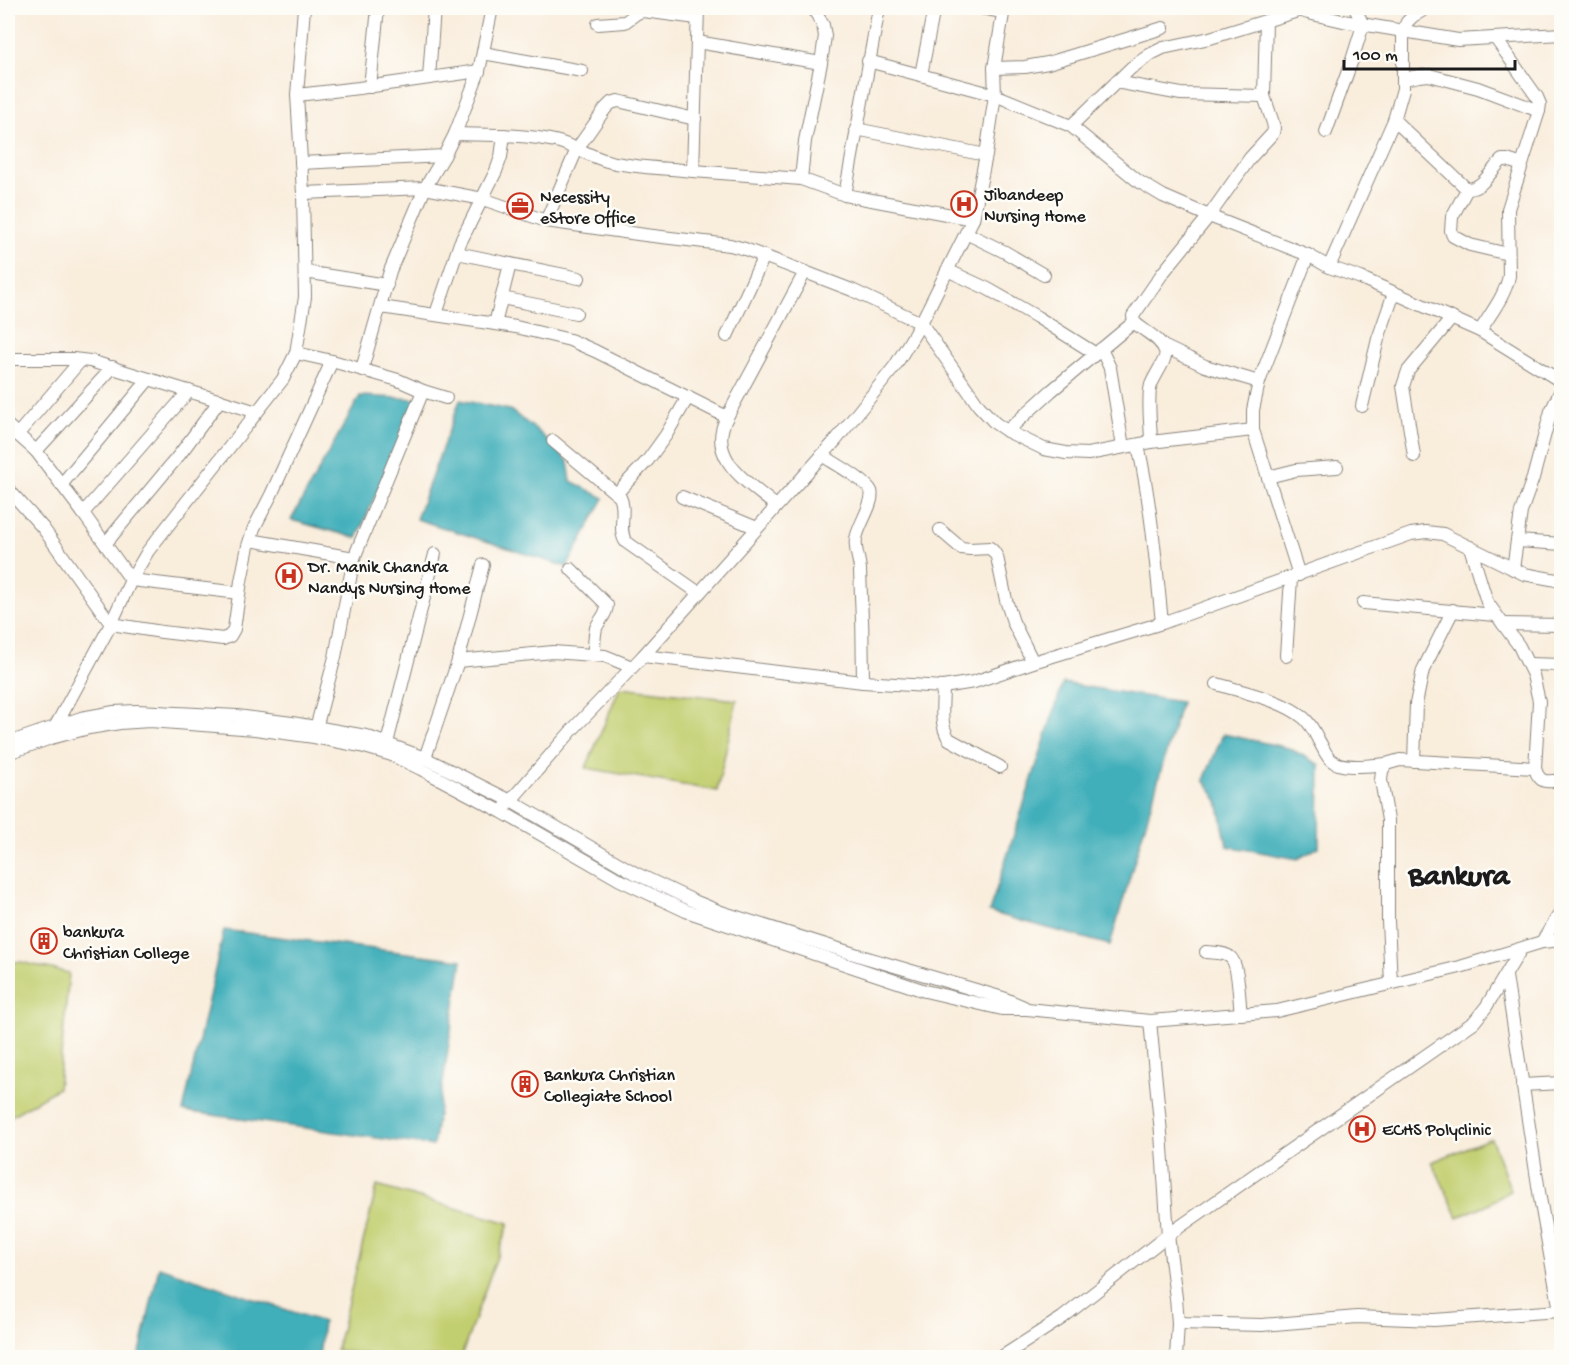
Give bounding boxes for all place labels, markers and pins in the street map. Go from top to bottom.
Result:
place label: Jibandeep Nursing Home [984,186,1087,228]
place label: Necessity eStore Office [540,188,636,230]
hospital icon: Jibandeep Nursing Home [949,189,979,219]
office icon: Necessity eStore Office [505,191,535,221]
place label: Dr. Manik Chandra Nandys Nursing Home [307,558,471,600]
hospital icon: Dr. Manik Chandra Nandys Nursing Home [274,561,304,591]
place label: bankura Christian College [63,923,190,965]
building icon: bankura Christian College [29,926,59,956]
place label: Bankura Christian Collegiate School [543,1066,675,1108]
building icon: Bankura Christian Collegiate School [510,1069,540,1099]
hospital icon: ECHS Polyclinic [1347,1114,1377,1144]
place label: ECHS Polyclinic [1382,1121,1491,1142]

